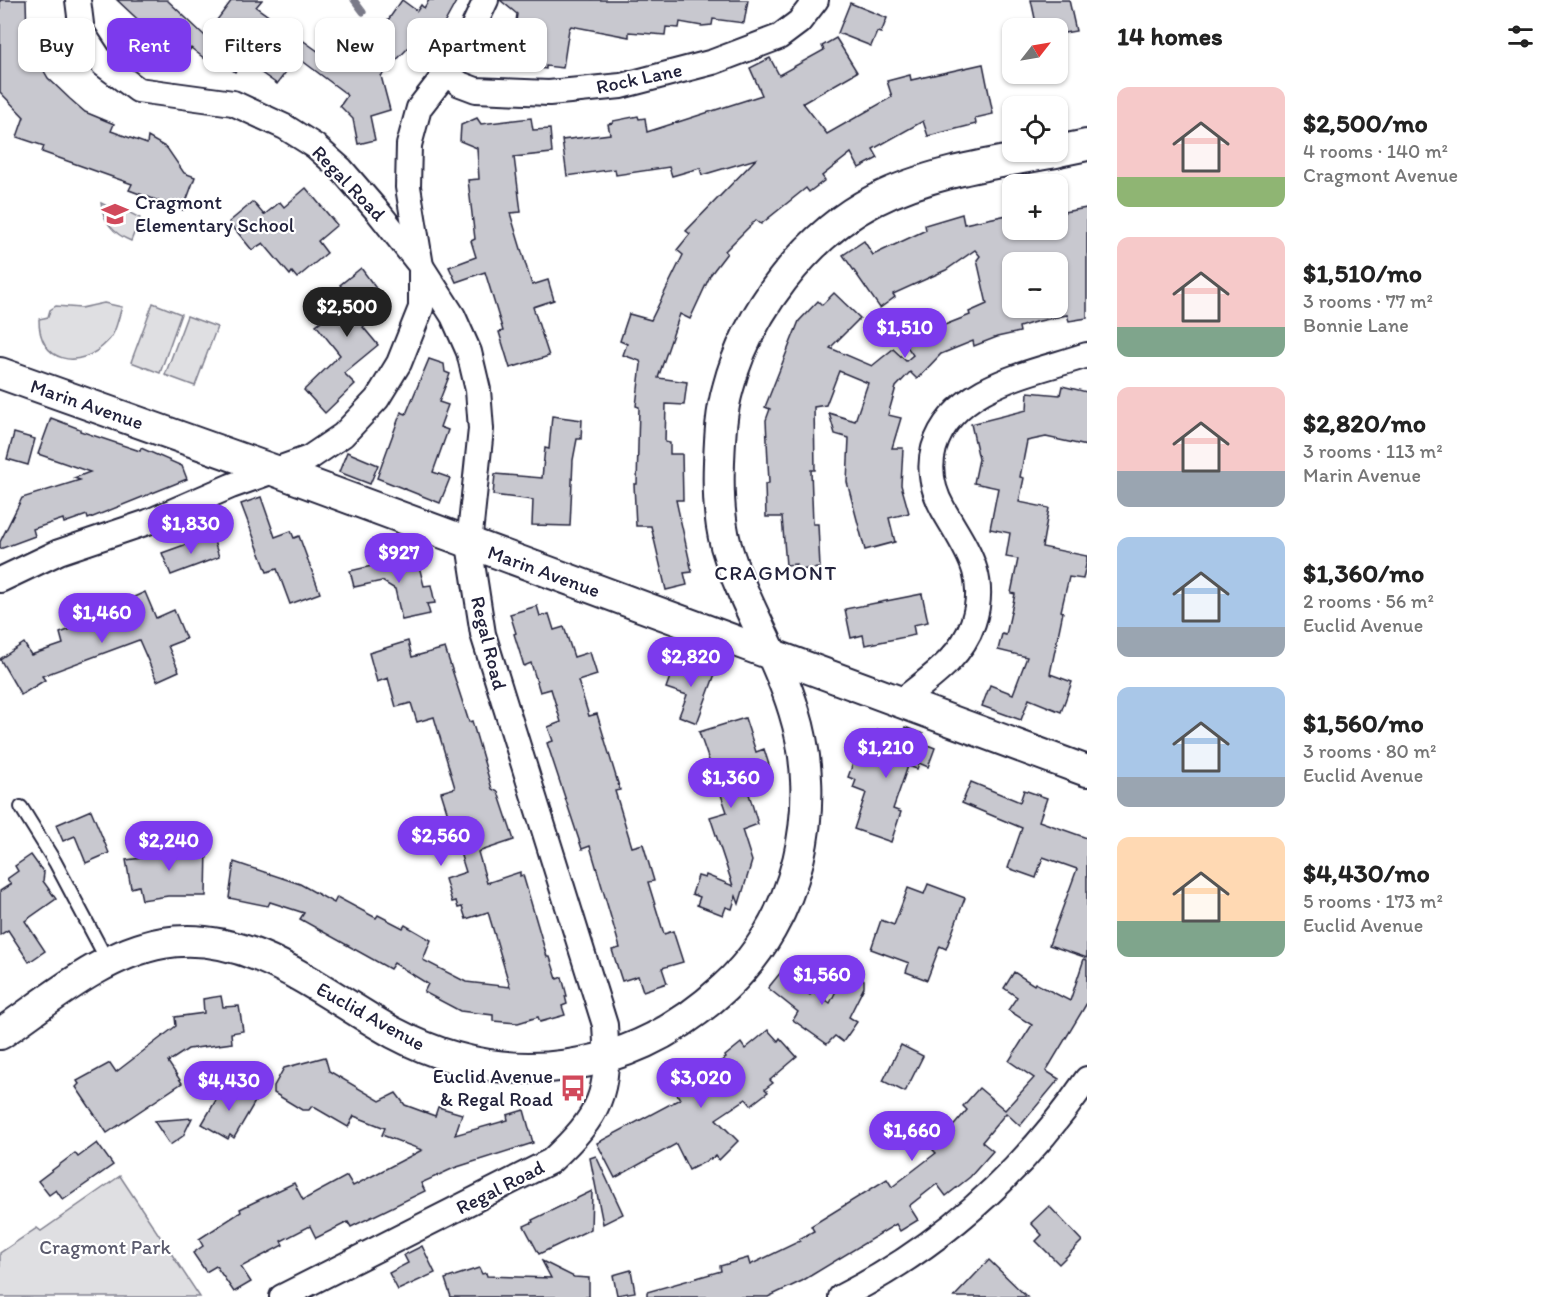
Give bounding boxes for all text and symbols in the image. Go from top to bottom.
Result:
chip: Buy [18,18,95,72]
chip: Rent [107,18,191,72]
chip: Filters [203,18,303,72]
chip: New [315,18,395,72]
chip: Apartment [407,18,547,72]
north arrow [1002,18,1068,84]
map controls [1002,18,1068,318]
text: 14 homes [1117,20,1223,52]
icon: filters [1504,20,1537,53]
street label: Rock Lane [594,57,684,99]
button: locate [1002,96,1068,162]
text: $2,500/mo [1303,107,1428,139]
icon: home [1165,111,1237,183]
text: 4 rooms · 140 m² [1303,139,1448,163]
street label: Regal Road [307,140,391,226]
text: Cragmont Avenue [1303,163,1458,187]
button: + [1002,174,1068,240]
place label: Cragmont Elementary School [135,190,295,237]
school or university icon: Cragmont Elementary School [100,199,130,229]
button: − [1002,252,1068,318]
text: $1,510/mo [1303,257,1422,289]
icon: home [1165,261,1237,333]
pin: $2,500 [298,287,396,338]
text: 3 rooms · 77 m² [1303,289,1433,313]
text: $2,500 [317,294,377,318]
pin: $1,510 [856,308,954,359]
text: Bonnie Lane [1303,313,1409,337]
text: $1,510 [877,315,933,339]
street label: Marin Avenue [27,373,147,435]
text: $2,820/mo [1303,407,1426,439]
icon: home [1165,411,1237,483]
text: 3 rooms · 113 m² [1303,439,1443,463]
text: Marin Avenue [1303,463,1421,487]
pin: $1,830 [142,504,240,555]
text: $1,830 [162,511,220,535]
pin: $927 [363,533,435,584]
text: $927 [378,540,420,564]
street label: Marin Avenue [484,540,604,602]
text: $1,360/mo [1303,557,1424,589]
district label: CRAGMONT [714,560,838,585]
icon: home [1165,561,1237,633]
text: 2 rooms · 56 m² [1303,589,1434,613]
pin: $1,460 [53,593,151,644]
street label: Regal Road [466,594,512,692]
text: $1,460 [72,600,132,624]
text: Euclid Avenue [1303,613,1423,637]
pin: $2,820 [642,637,740,688]
text: $2,820 [661,644,721,668]
text: $1,560/mo [1303,707,1424,739]
icon: home [1165,711,1237,783]
pin: $1,210 [837,728,935,779]
text: $1,210 [858,735,914,759]
text: 3 rooms · 80 m² [1303,739,1436,763]
pin: $1,360 [682,758,780,809]
text: Euclid Avenue [1303,763,1423,787]
text: $1,360 [702,765,760,789]
pin: $2,560 [392,816,490,867]
pin: $2,240 [120,821,218,872]
text: $2,560 [412,823,470,847]
text: $2,240 [139,828,199,852]
text: $4,430/mo [1303,857,1430,889]
icon: home [1165,861,1237,933]
text: 5 rooms · 173 m² [1303,889,1443,913]
text: Euclid Avenue [1303,913,1423,937]
pin: $1,560 [773,955,871,1006]
text: $1,560 [793,962,851,986]
street label: Euclid Avenue [313,976,429,1056]
pin: $3,020 [652,1058,750,1109]
pin: $4,430 [180,1061,278,1112]
place label: Euclid Avenue & Regal Road [433,1064,553,1111]
text: $3,020 [671,1065,731,1089]
text: $4,430 [198,1068,260,1092]
bus stop icon: Euclid Avenue & Regal Road [558,1073,588,1103]
pin: $1,660 [863,1111,961,1162]
text: $1,660 [883,1118,941,1142]
street label: Regal Road [452,1155,548,1219]
park label: Cragmont Park [39,1235,171,1259]

